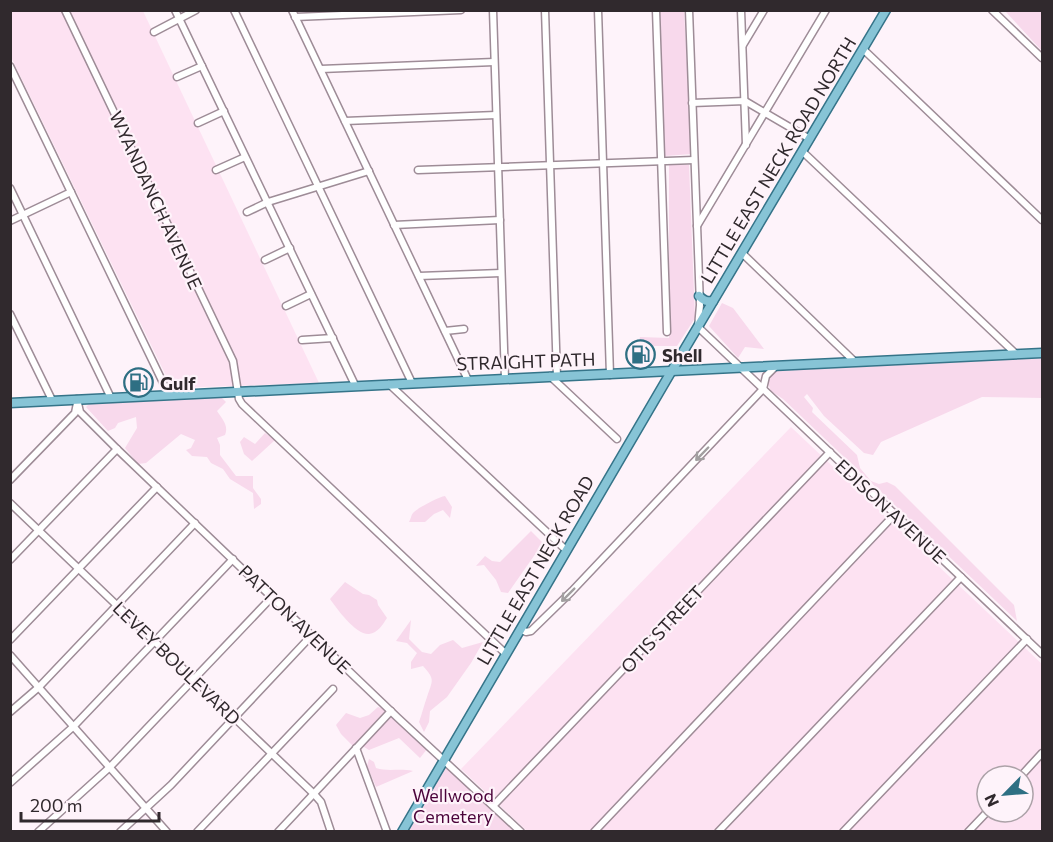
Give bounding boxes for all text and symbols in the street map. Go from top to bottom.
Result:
street label: LITTLE EAST NECK ROAD NORTH [696,33,860,287]
street label: WYANDANCH AVENUE [105,107,207,293]
fuel station icon: Shell [625,339,657,371]
place label: Shell [662,344,703,366]
street label: STRAIGHT PATH [456,348,596,374]
fuel station icon: Gulf [123,367,155,399]
place label: Gulf [160,372,196,394]
one-way arrow [695,446,709,461]
street label: EDISON AVENUE [831,454,951,568]
street label: LITTLE EAST NECK ROAD [472,471,598,669]
street label: PATTON AVENUE [234,560,356,678]
street label: OTIS STREET [616,581,708,677]
one-way arrow [560,588,575,602]
street label: LEVEY BOULEVARD [109,597,245,729]
north arrow [975,764,1035,824]
park label: Wellwood Cemetery [412,784,494,827]
scale bar [21,785,159,823]
text: N [980,791,1002,810]
text: 200 m [30,794,83,816]

